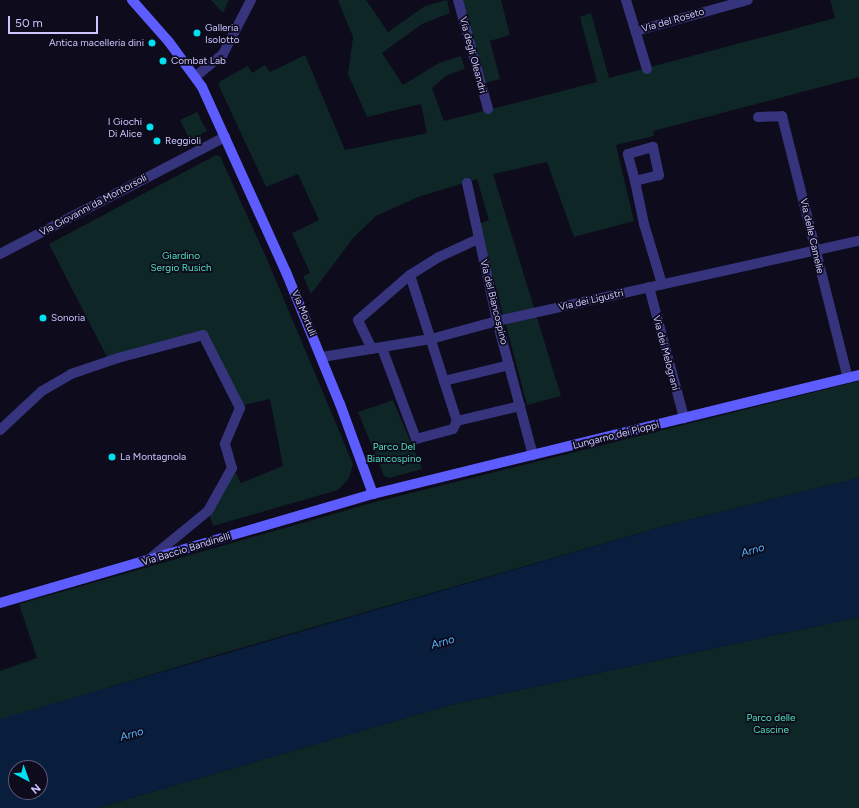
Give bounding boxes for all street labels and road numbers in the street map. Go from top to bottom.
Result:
street label: Via del Roseto [640,5,706,35]
street label: Via degli Oleandri [457,15,489,95]
street label: Via Giovanni da Montorsoli [37,172,149,238]
street label: Via delle Camelie [798,197,826,275]
street label: Via del Biancospino [478,258,510,346]
street label: Via dei Ligustri [557,287,625,313]
street label: Via Mortuli [289,288,319,338]
street label: Via dei Melograni [650,314,682,392]
street label: Lungarno dei Pioppi [572,418,660,452]
street label: Via Baccio Bandinelli [140,530,232,568]

